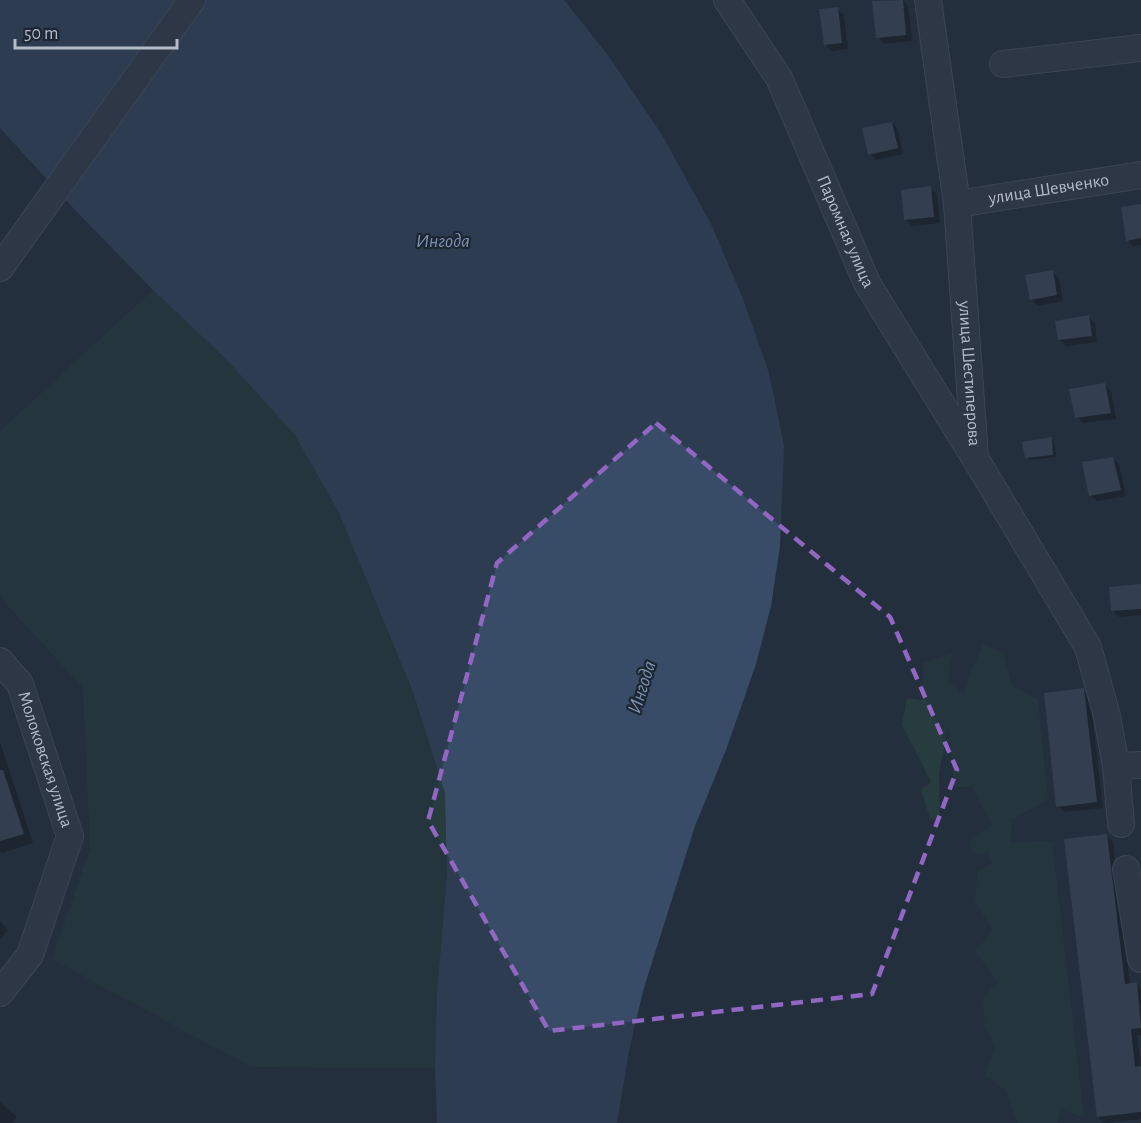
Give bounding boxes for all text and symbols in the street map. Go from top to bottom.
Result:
scale bar [15,12,177,50]
text: 50 m [24,25,58,43]
street label: улица Шевченко [986,171,1110,208]
street label: Паромная улица [813,173,877,291]
water label: Ингода [416,231,470,251]
street label: улица Шестиперова [955,299,983,447]
water label: Ингода [624,658,660,716]
street label: Молоковская улица [14,689,76,830]

